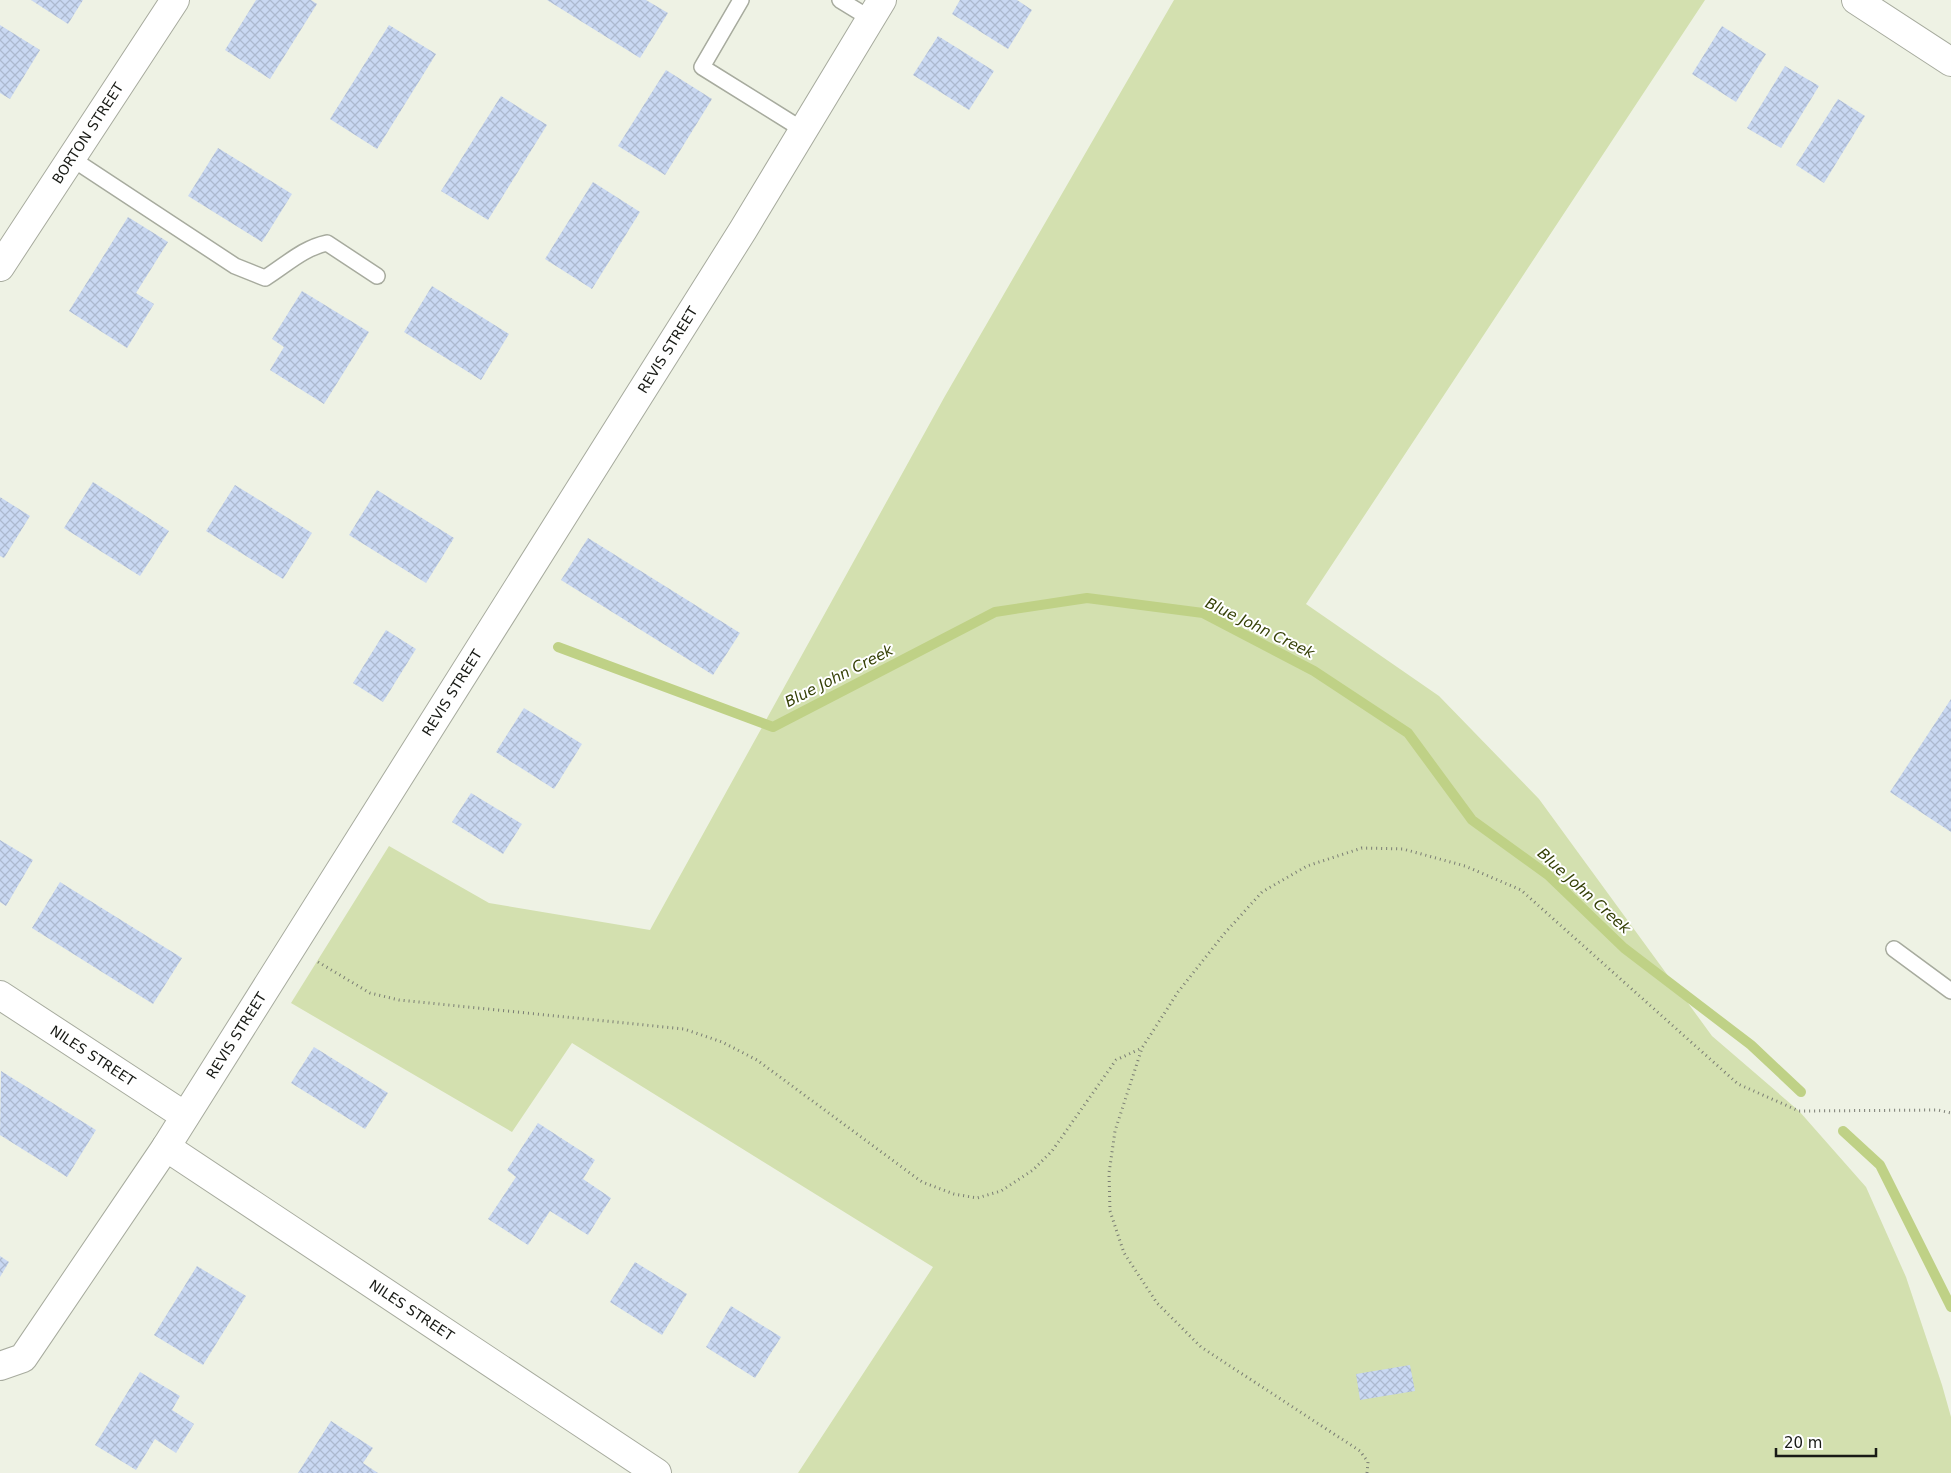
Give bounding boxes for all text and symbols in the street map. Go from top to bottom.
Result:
street label: BORTON STREET [49,79,127,187]
street label: REVIS STREET [634,303,701,396]
water label: Blue John Creek [1203,594,1319,663]
water label: Blue John Creek [782,640,897,711]
street label: REVIS STREET [419,646,485,739]
water label: Blue John Creek [1534,844,1635,938]
street label: REVIS STREET [203,989,270,1082]
street label: NILES STREET [47,1022,139,1090]
street label: NILES STREET [366,1276,457,1344]
scale bar [1776,1426,1876,1458]
text: 20 m [1784,1434,1822,1452]

